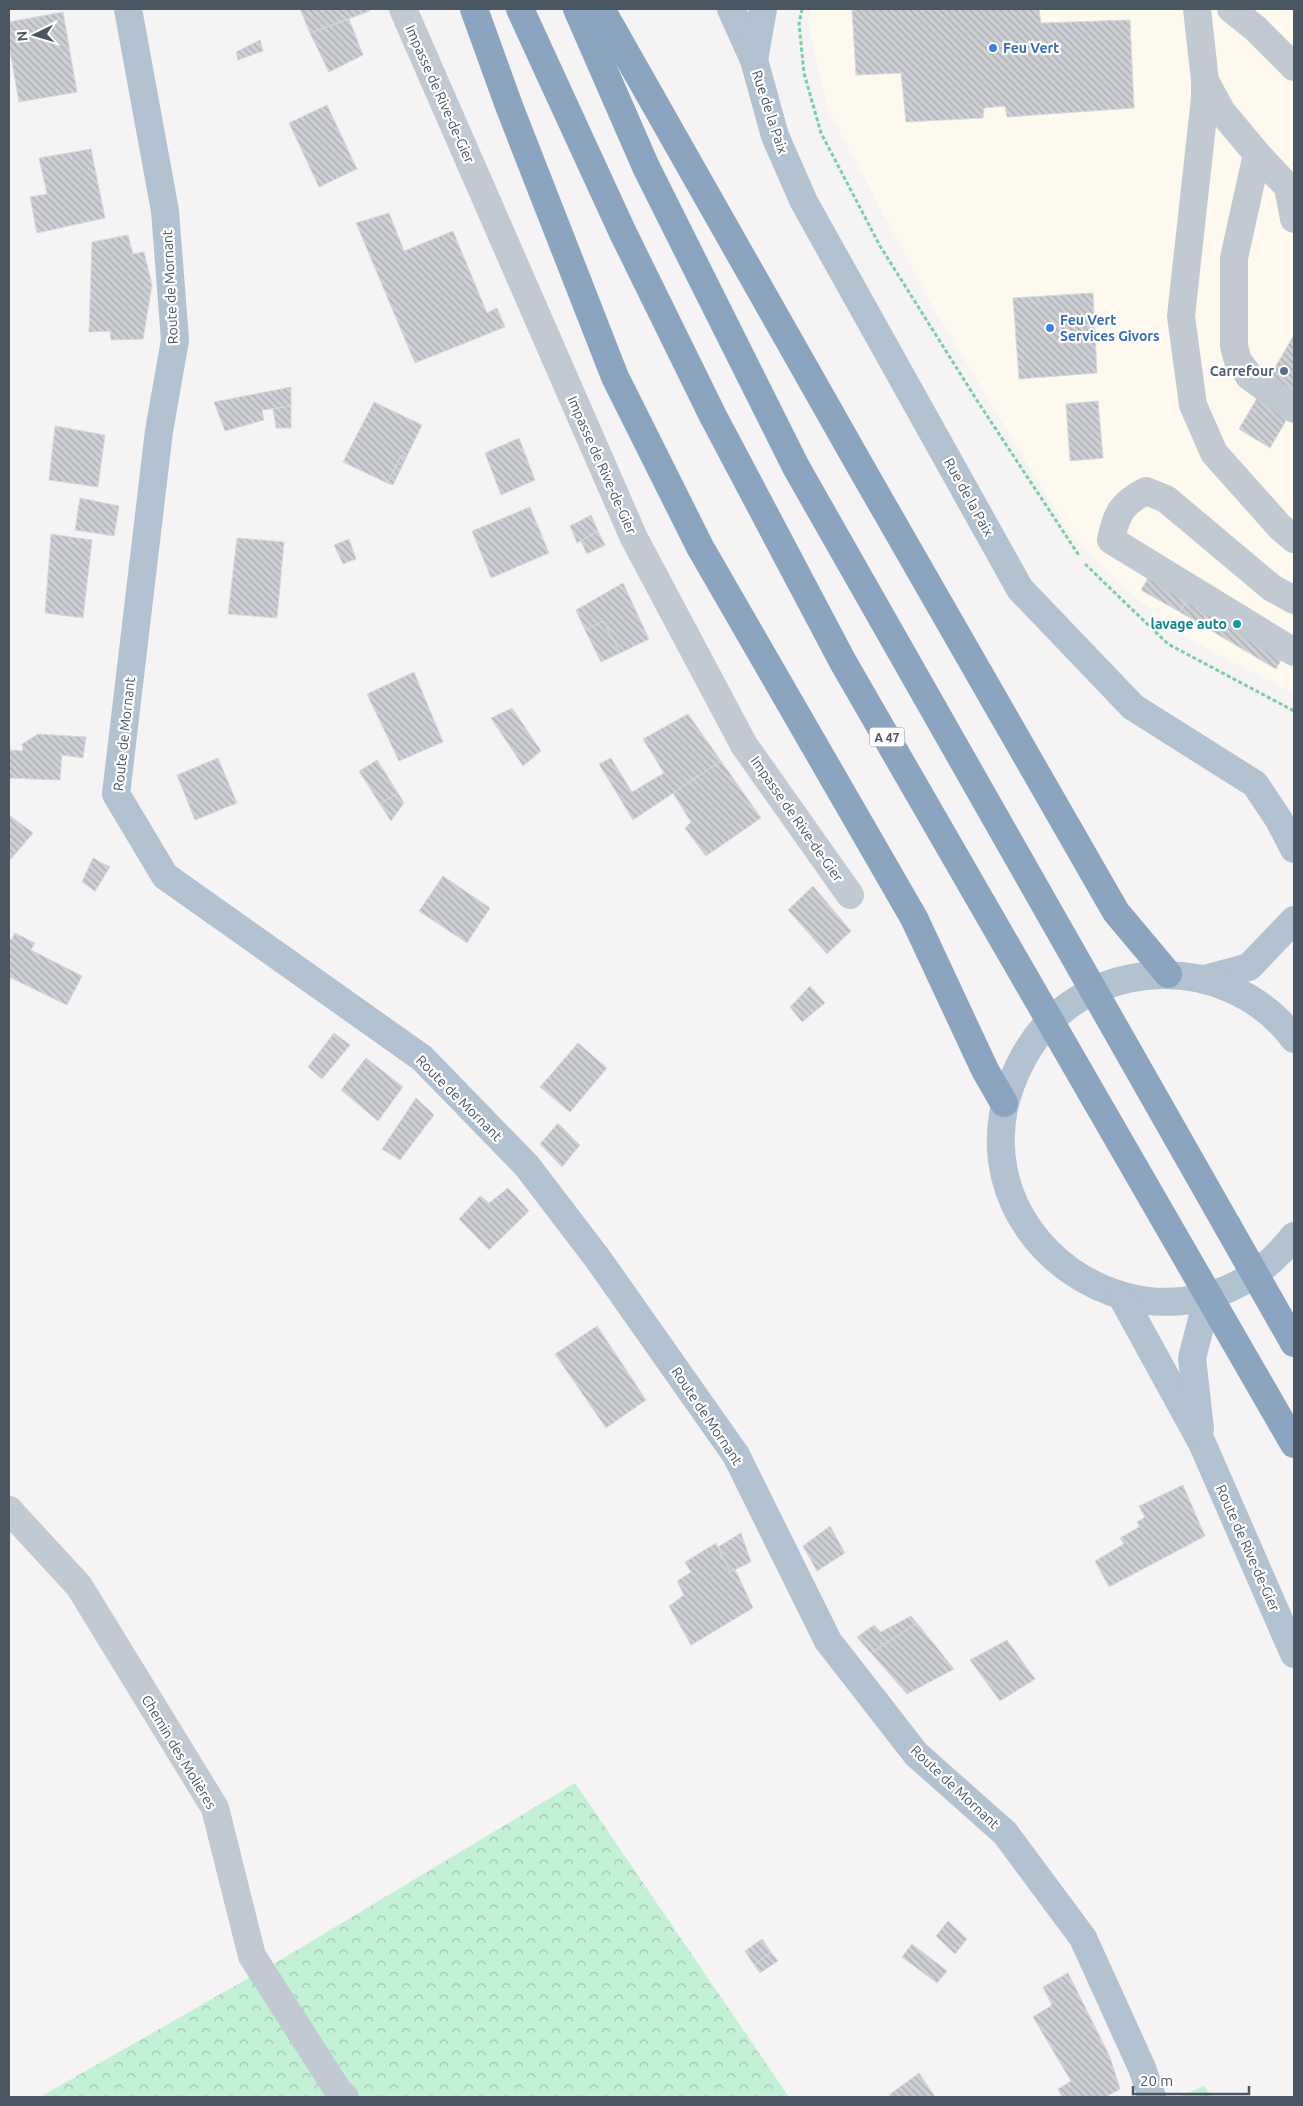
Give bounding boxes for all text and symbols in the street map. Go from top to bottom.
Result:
north arrow [10,10,60,60]
street label: Impasse de Rive-de-Gier [402,22,478,166]
text: N [14,30,30,42]
place label: Feu Vert [1003,40,1059,56]
marker: Feu Vert [987,42,999,54]
street label: Rue de la Paix [749,68,791,156]
street label: Route de Mornant [159,229,181,345]
place label: Feu Vert Services Givors [1060,312,1160,344]
marker: Feu Vert Services Givors [1044,322,1056,334]
place label: Carrefour [1210,363,1274,379]
marker: Carrefour [1278,365,1290,377]
street label: Impasse de Rive-de-Gier [564,393,640,537]
street label: Rue de la Paix [941,455,997,539]
place label: lavage auto [1150,616,1227,632]
marker: lavage auto [1231,618,1243,630]
street label: Route de Mornant [110,676,138,792]
road number: A 47 [870,728,904,746]
street label: Impasse de Rive-de-Gier [748,753,847,885]
street label: Route de Mornant [413,1052,506,1145]
street label: Route de Mornant [668,1364,746,1468]
street label: Route de Rive-de-Gier [1213,1482,1283,1614]
street label: Chemin des Molières [139,1692,219,1812]
street label: Route de Mornant [908,1742,1003,1832]
scale bar [1133,2064,1249,2096]
text: 20 m [1140,2072,1173,2089]

